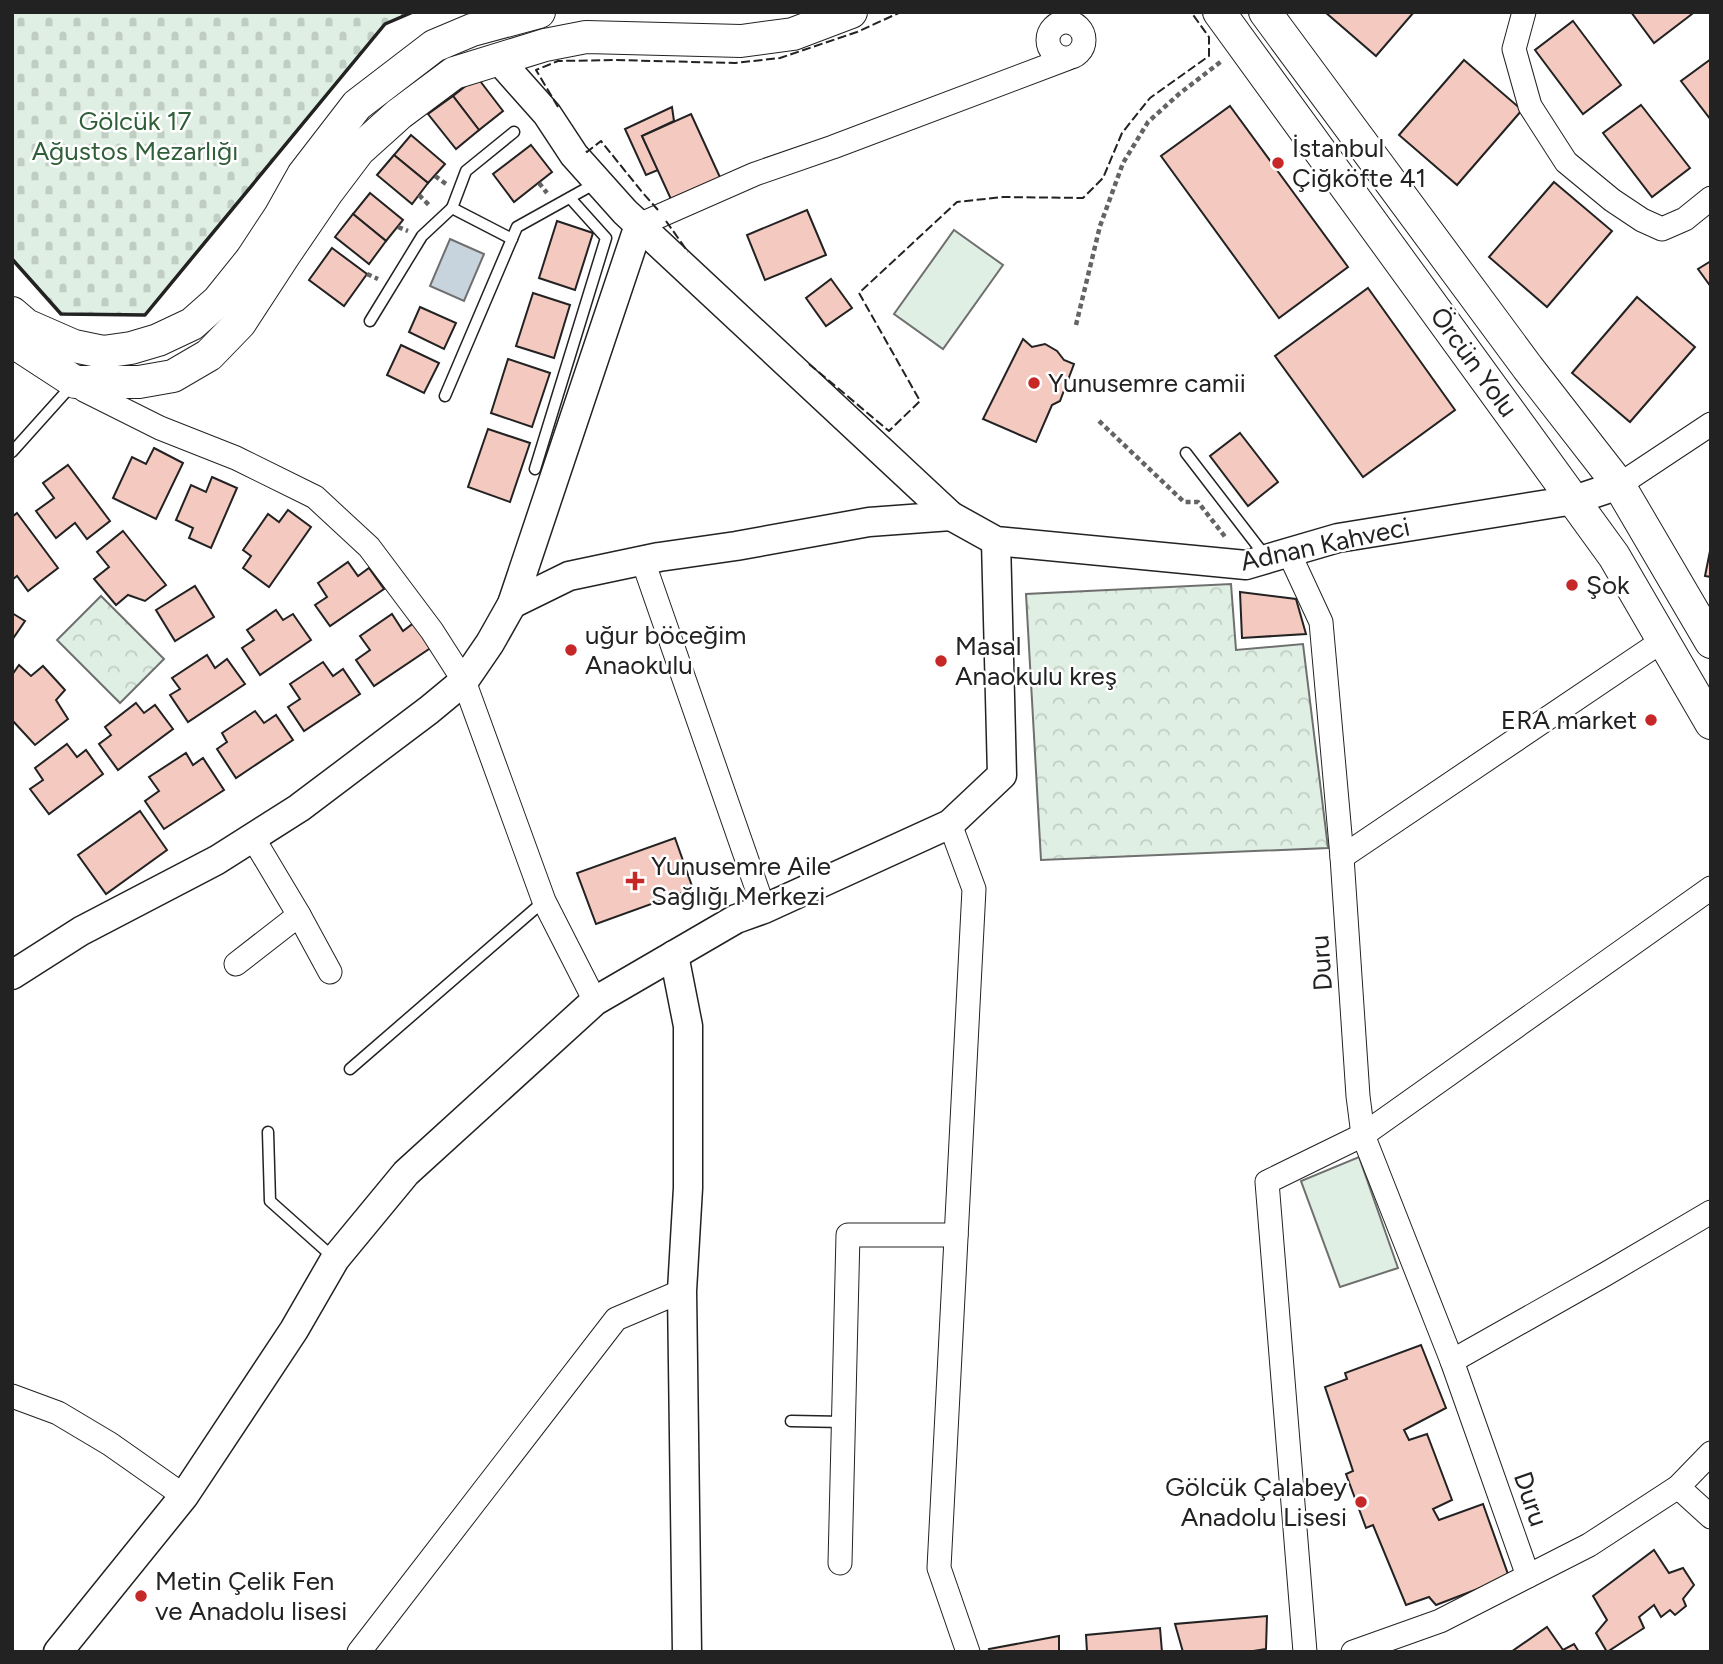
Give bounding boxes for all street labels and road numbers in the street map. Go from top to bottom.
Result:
street label: Örcün Yolu [1423,301,1525,423]
street label: Adnan Kahveci [1238,510,1412,578]
street label: Duru [1303,934,1339,992]
street label: Duru [1507,1467,1555,1531]

